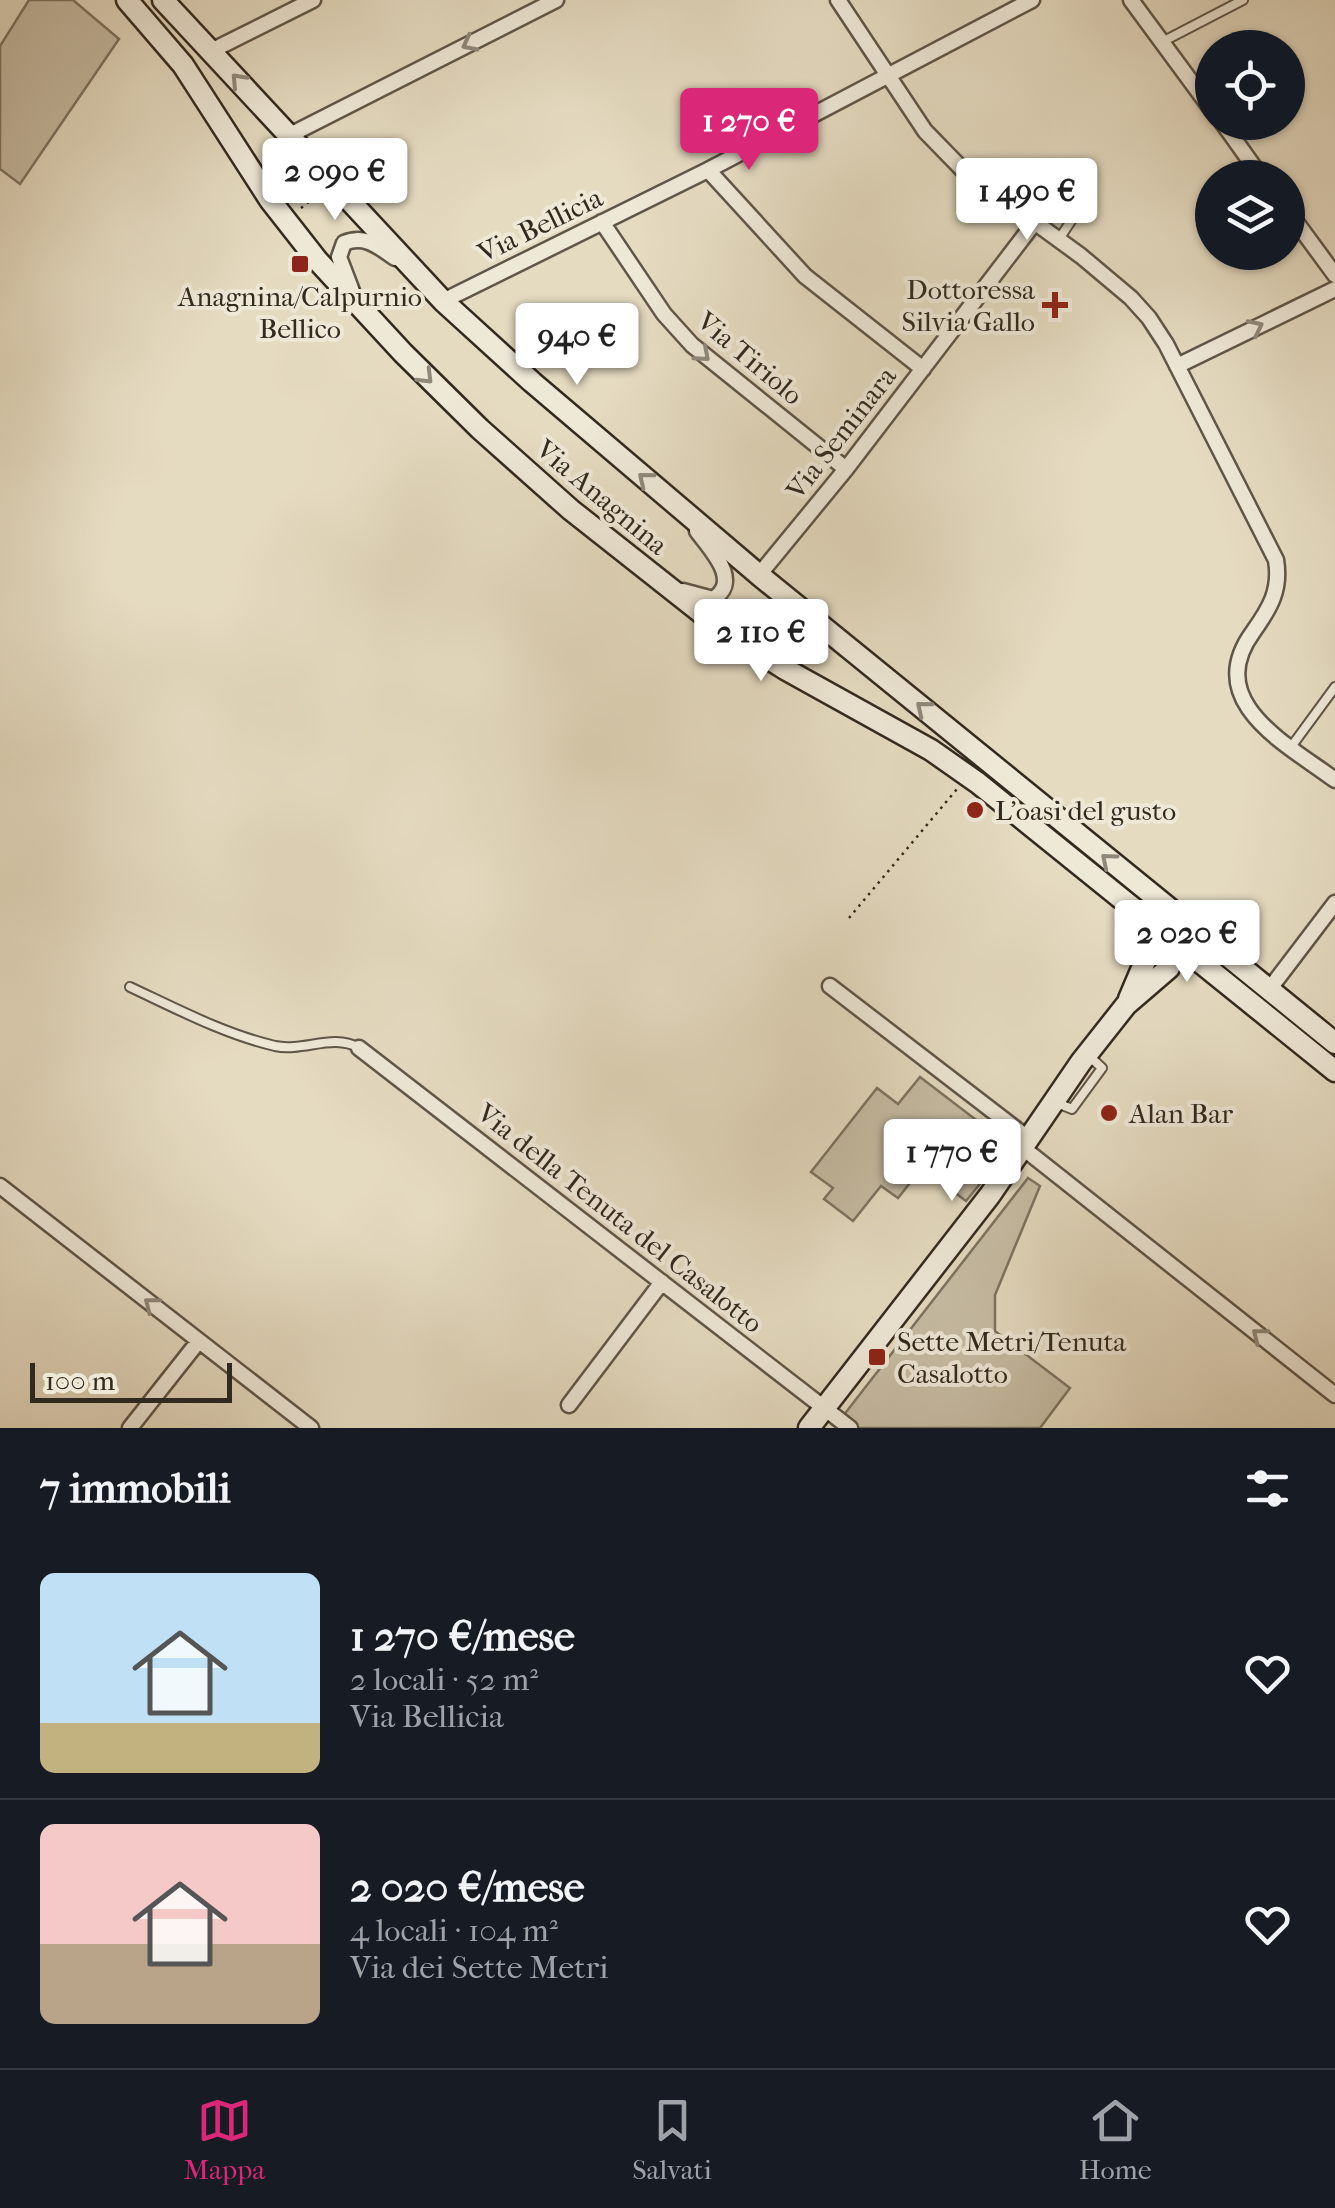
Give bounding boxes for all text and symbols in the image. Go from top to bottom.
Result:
map controls [1195,30,1305,270]
button: locate [1195,30,1305,140]
one-way arrow [461,32,479,52]
one-way arrow [232,74,250,92]
pin: 1 270 € [657,88,841,173]
text: 1 270 € [702,102,796,139]
pin: 2 090 € [243,138,427,223]
text: 2 090 € [284,152,386,189]
pin: 1 490 € [935,158,1119,243]
button: layers [1195,160,1305,270]
text: 1 490 € [978,172,1076,209]
street label: Via Bellicia [471,180,609,270]
marker: Anagnina/Calpurnio Bellico [289,253,311,275]
place label: Dottoressa Silvia Gallo [901,273,1036,338]
place label: Anagnina/Calpurnio Bellico [177,280,422,345]
marker: Dottoressa Silvia Gallo [1044,294,1066,316]
pin: 940 € [507,303,647,388]
street label: Via Tiriolo [690,304,810,412]
text: 940 € [538,317,616,354]
one-way arrow [1246,320,1264,340]
one-way arrow [691,343,710,361]
street label: Via Seminara [778,359,904,507]
one-way arrow [414,365,432,383]
street label: Via Anagnina [529,432,675,562]
one-way arrow [639,473,657,491]
pin: 2 110 € [669,599,853,684]
text: 2 110 € [716,613,806,650]
one-way arrow [916,702,934,720]
place label: L'oasi del gusto [995,794,1176,827]
marker: L'oasi del gusto [964,799,986,821]
one-way arrow [1101,853,1119,871]
pin: 2 020 € [1095,900,1279,985]
text: 2 020 € [1137,914,1237,951]
street label: Via della Tenuta del Casalotto [470,1096,769,1340]
place label: Alan Bar [1128,1097,1233,1130]
marker: Alan Bar [1098,1102,1120,1124]
pin: 1 770 € [860,1119,1044,1204]
text: 1 770 € [906,1133,998,1170]
one-way arrow [144,1298,162,1316]
place label: Sette Metri/Tenuta Casalotto [897,1325,1127,1390]
one-way arrow [1252,1329,1270,1347]
marker: Sette Metri/Tenuta Casalotto [866,1346,888,1368]
scale bar [30,1358,232,1402]
text: 100 m [45,1364,115,1397]
icon: filters [1240,1461,1295,1516]
text: 7 immobili [40,1464,231,1513]
text: 1 270 €/mese [350,1612,575,1661]
icon: home [120,1613,240,1733]
icon: heart [1240,1646,1295,1701]
text: 2 locali · 52 m² [350,1661,538,1698]
text: Via Bellicia [350,1698,504,1735]
text: 2 020 €/mese [350,1863,585,1912]
icon: home [120,1864,240,1984]
icon: heart [1240,1897,1295,1952]
text: 4 locali · 104 m² [350,1912,558,1949]
text: Via dei Sette Metri [350,1949,609,1986]
tab: Mappa [183,2093,265,2186]
tab: Salvati [632,2093,712,2186]
tab: Home [1079,2093,1152,2186]

